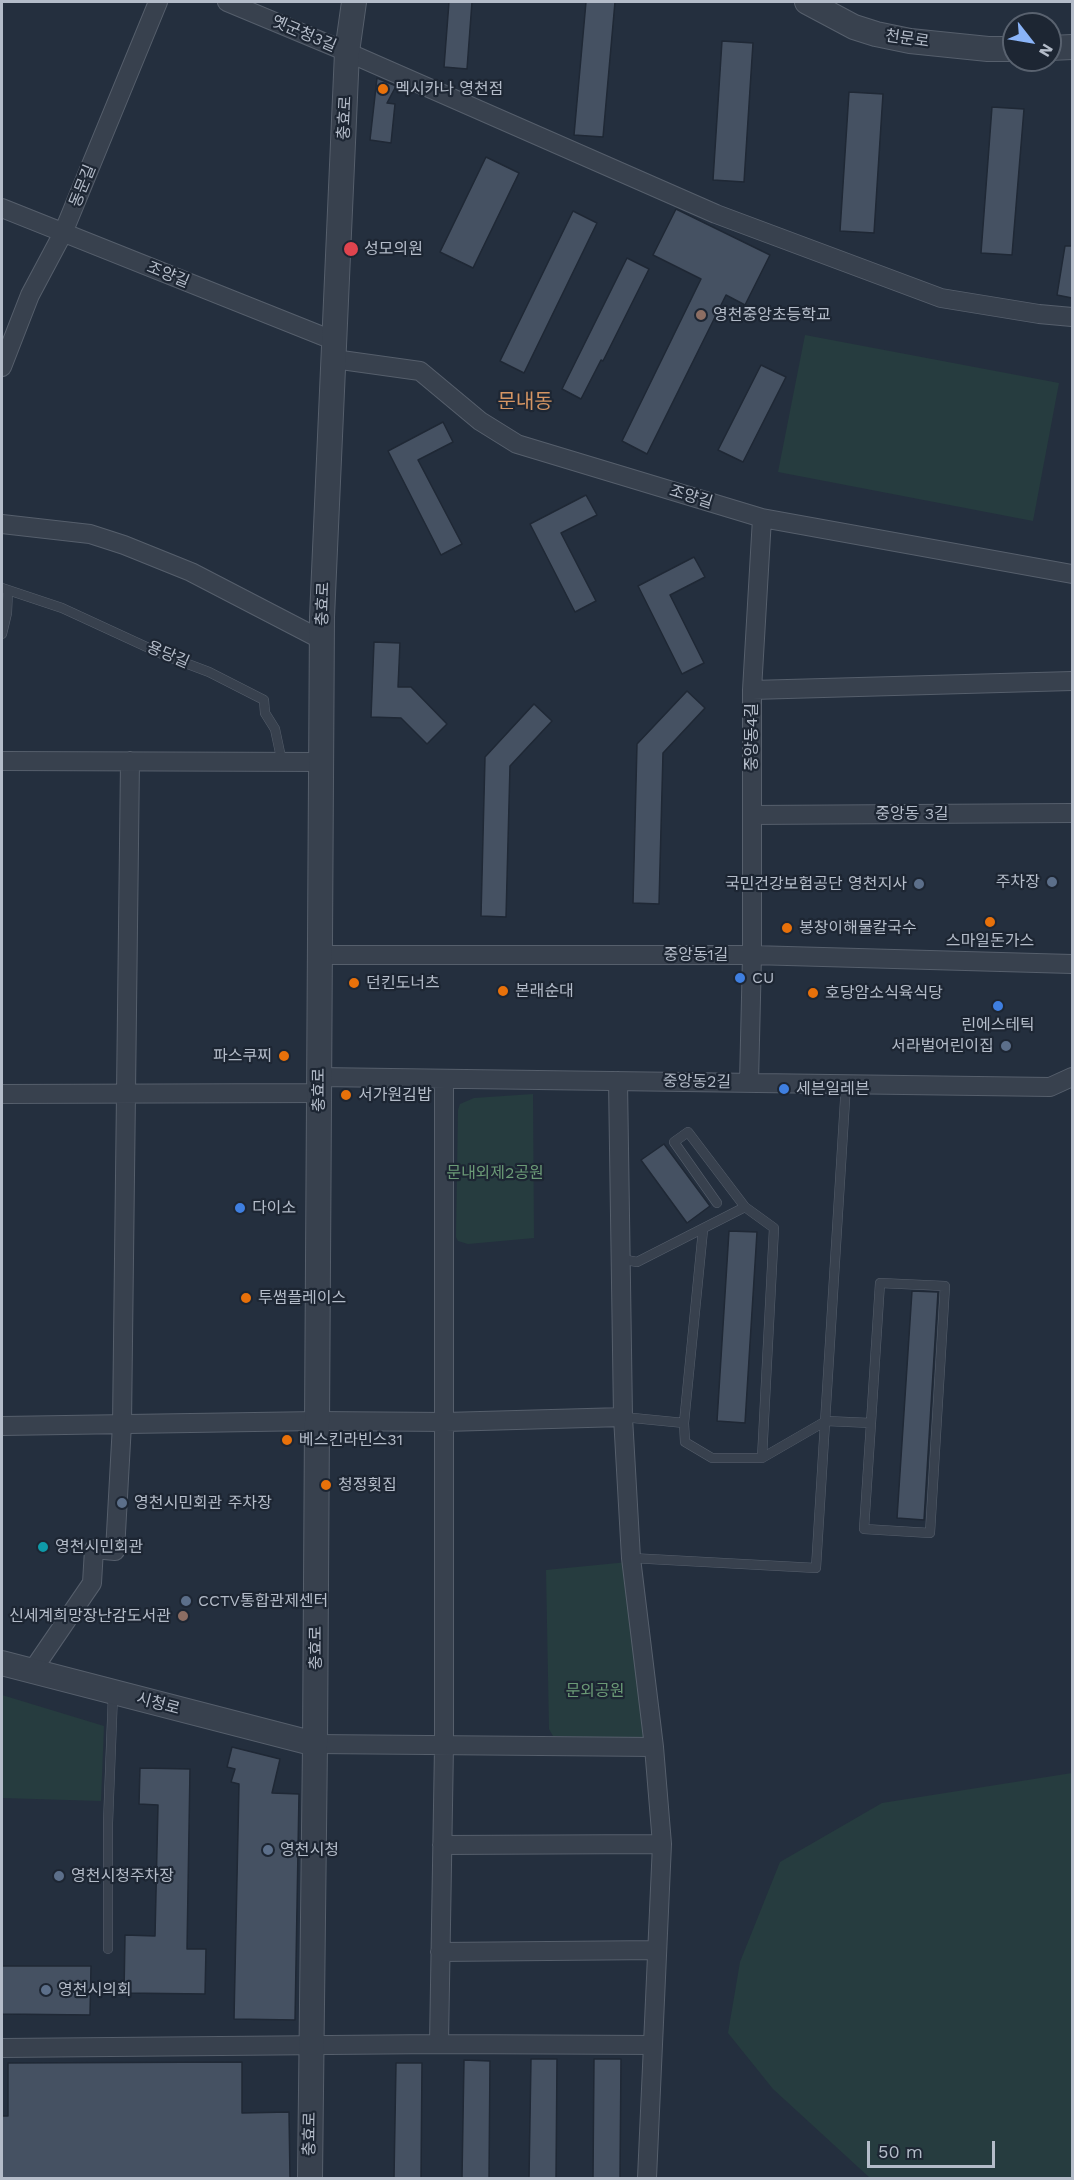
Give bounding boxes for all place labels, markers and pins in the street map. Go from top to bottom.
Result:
place label: 멕시카나 영천점 [395,79,503,99]
marker: 멕시카나 영천점 [376,82,390,96]
place label: 성모의원 [364,239,423,259]
marker: 성모의원 [342,240,360,258]
place label: 영천중앙초등학교 [713,305,831,325]
marker: 영천중앙초등학교 [694,308,708,322]
place label: 주차장 [996,872,1040,892]
place label: 국민건강보험공단 영천지사 [725,874,907,894]
marker: 주차장 [1045,875,1059,889]
marker: 국민건강보험공단 영천지사 [912,877,926,891]
marker: 스마일돈가스 [983,915,997,929]
place label: 봉창이해물칼국수 [799,918,917,938]
marker: 봉창이해물칼국수 [780,921,794,935]
place label: 스마일돈가스 [946,931,1034,951]
place label: CU [752,968,774,988]
marker: CU [733,971,747,985]
place label: 던킨도너츠 [366,973,440,993]
marker: 던킨도너츠 [347,976,361,990]
place label: 본래순대 [515,981,574,1001]
place label: 호당암소식육식당 [825,983,943,1003]
marker: 본래순대 [496,984,510,998]
marker: 호당암소식육식당 [806,986,820,1000]
marker: 린에스테틱 [991,999,1005,1013]
place label: 린에스테틱 [961,1015,1035,1035]
place label: 서라벌어린이집 [891,1036,994,1056]
marker: 서라벌어린이집 [999,1039,1013,1053]
place label: 파스쿠찌 [213,1046,272,1066]
marker: 파스쿠찌 [277,1049,291,1063]
place label: 세븐일레븐 [796,1079,870,1099]
marker: 세븐일레븐 [777,1082,791,1096]
place label: 서가원김밥 [358,1085,432,1105]
marker: 서가원김밥 [339,1088,353,1102]
place label: 다이소 [252,1198,296,1218]
marker: 다이소 [233,1201,247,1215]
place label: 투썸플레이스 [258,1288,346,1308]
marker: 투썸플레이스 [239,1291,253,1305]
place label: 베스킨라빈스31 [299,1430,403,1450]
marker: 베스킨라빈스31 [280,1433,294,1447]
place label: 청정횟집 [338,1475,397,1495]
marker: 청정횟집 [319,1478,333,1492]
place label: 영천시민회관 주차장 [134,1493,272,1513]
marker: 영천시민회관 주차장 [115,1496,129,1510]
place label: 영천시민회관 [55,1537,143,1557]
marker: 영천시민회관 [36,1540,50,1554]
place label: CCTV통합관제센터 [198,1591,328,1611]
marker: CCTV통합관제센터 [179,1594,193,1608]
place label: 신세계희망장난감도서관 [9,1606,171,1626]
marker: 신세계희망장난감도서관 [176,1609,190,1623]
place label: 영천시청 [280,1840,339,1860]
marker: 영천시청 [261,1843,275,1857]
place label: 영천시청주차장 [71,1866,174,1886]
marker: 영천시청주차장 [52,1869,66,1883]
place label: 영천시의회 [58,1980,132,2000]
marker: 영천시의회 [39,1983,53,1997]

